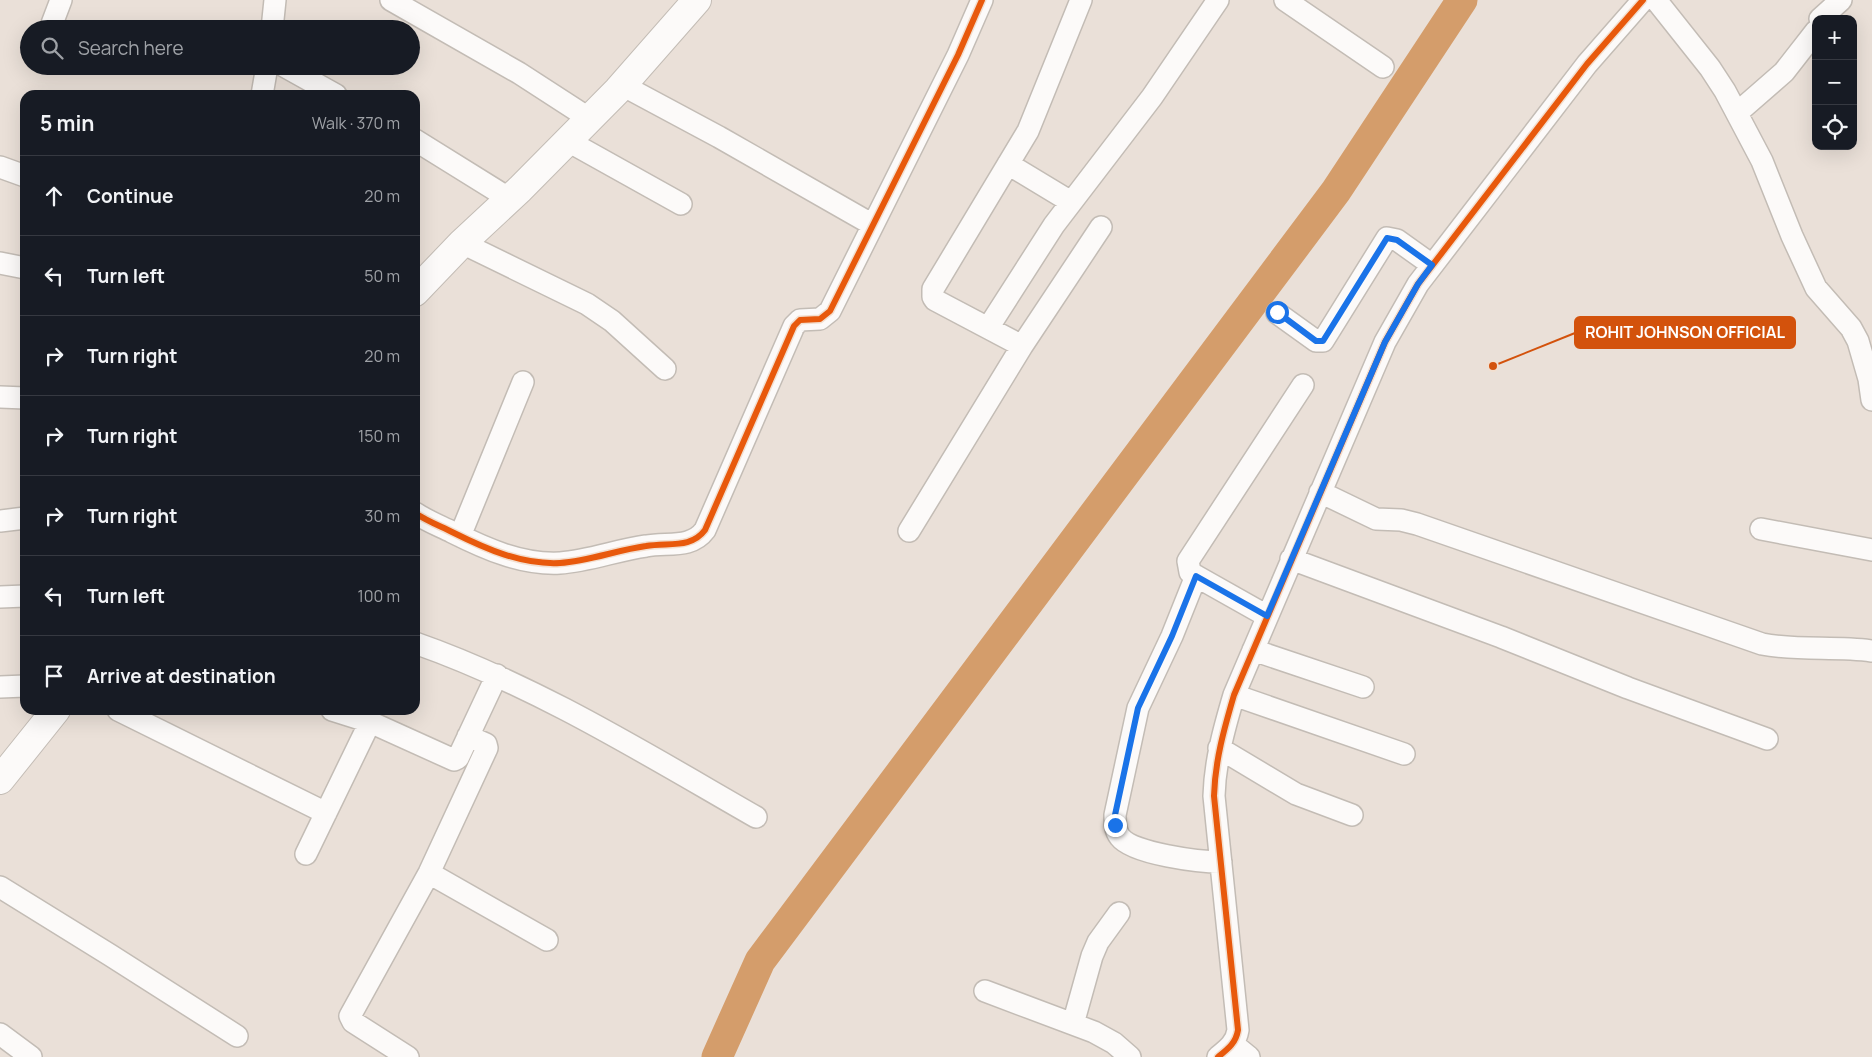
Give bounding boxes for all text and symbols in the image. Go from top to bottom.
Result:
map controls [1812,15,1857,150]
button: + [1812,15,1857,60]
search box [20,20,420,75]
icon: search [38,34,66,62]
text: Search here [78,35,184,61]
button: − [1812,60,1857,105]
button: locate [1812,105,1857,150]
text: 5 min [40,109,94,137]
text: Walk · 370 m [312,112,400,134]
icon: ahead [40,182,68,210]
text: Continue [87,183,173,209]
text: 20 m [364,185,400,207]
icon: left [40,262,68,290]
text: Turn left [87,263,165,289]
text: 50 m [364,265,400,287]
route start [1266,301,1289,324]
callout: ROHIT JOHNSON OFFICIAL [1575,317,1795,348]
text: ROHIT JOHNSON OFFICIAL [1585,321,1785,343]
icon: right [40,342,68,370]
text: Turn right [87,343,177,369]
text: 20 m [364,345,400,367]
icon: right [40,422,68,450]
text: Turn right [87,423,177,449]
text: 150 m [358,425,400,447]
icon: right [40,502,68,530]
text: Turn right [87,503,177,529]
text: 30 m [365,505,400,527]
icon: left [40,582,68,610]
text: Turn left [87,583,165,609]
text: 100 m [357,585,400,607]
icon: arrive [40,662,68,690]
text: Arrive at destination [87,663,276,689]
route end [1104,814,1127,837]

